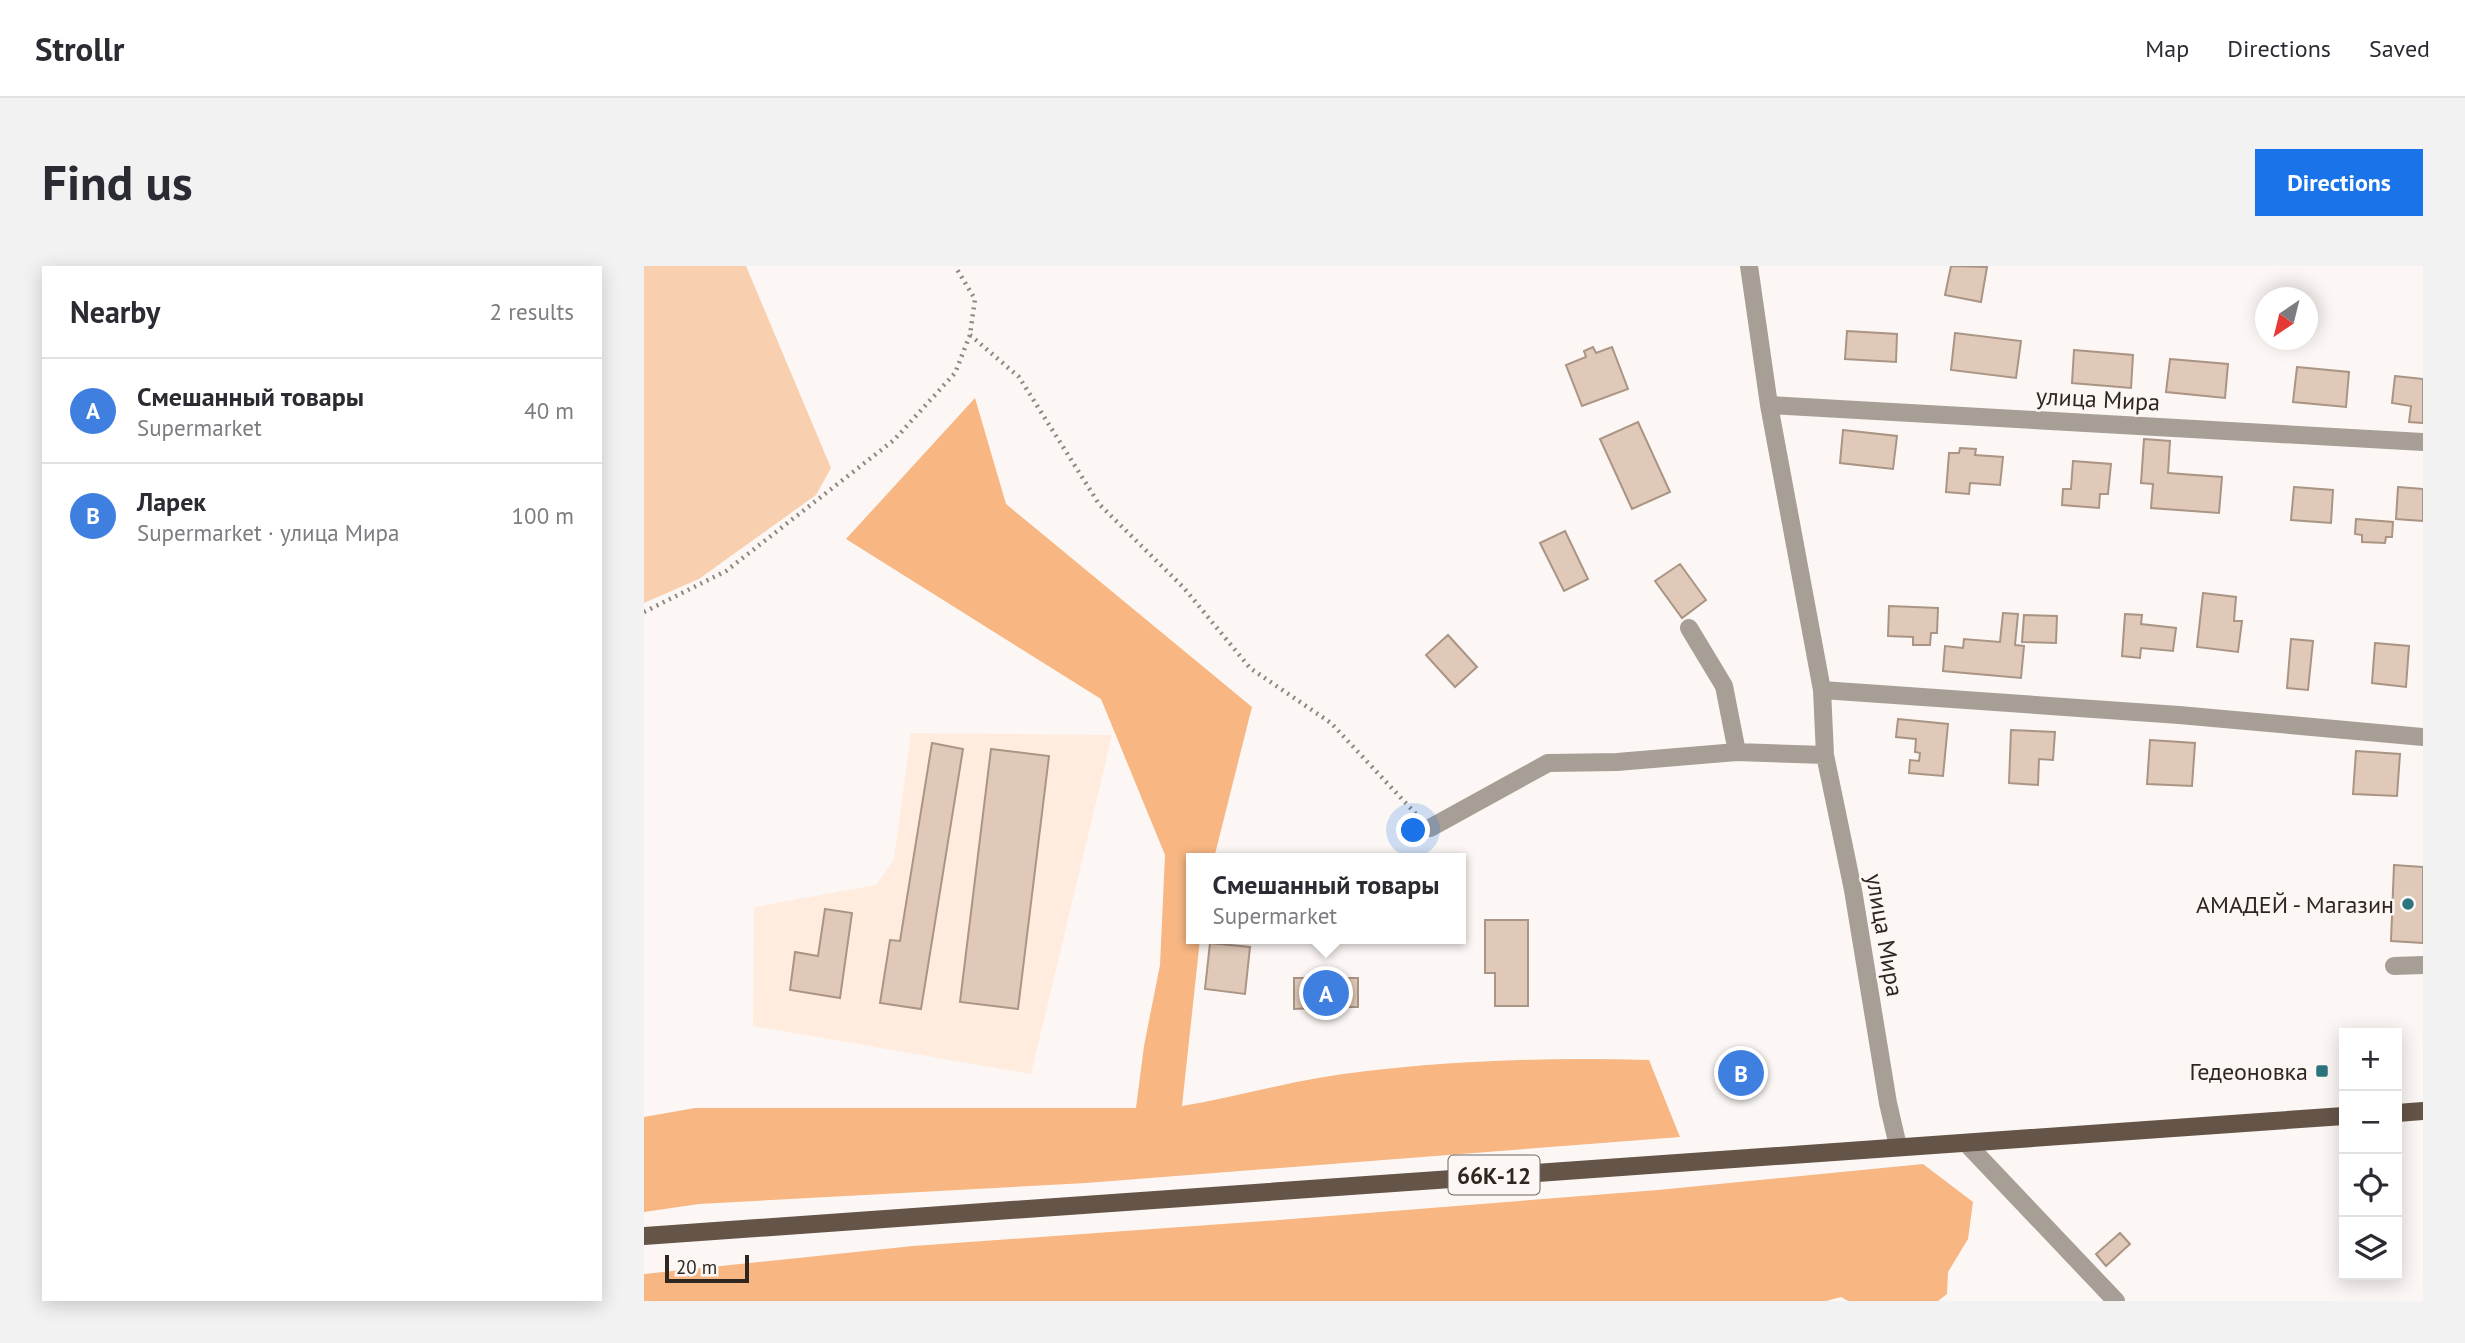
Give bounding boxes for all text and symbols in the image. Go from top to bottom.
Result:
text: Strollr [35,27,124,70]
text: Map [2145,33,2189,64]
text: Directions [2227,33,2331,64]
text: Saved [2369,33,2430,64]
button: Directions [2255,149,2423,216]
text: Find us [42,150,193,214]
north arrow [2255,287,2318,350]
text: Nearby [70,292,160,331]
text: 2 results [490,297,574,326]
text: Смешанный товары [137,380,364,413]
street label: улица Мира [2035,380,2161,418]
text: A [86,396,100,425]
text: 40 m [524,396,574,425]
text: Supermarket [137,413,262,442]
text: Ларек [137,485,206,518]
text: B [86,501,100,530]
text: 100 m [512,501,574,530]
text: Supermarket · улица Мира [137,518,399,547]
your location [1396,813,1430,847]
popup [1186,853,1466,944]
text: Смешанный товары [1212,868,1440,901]
street label: улица Мира [1859,871,1911,999]
place label: АМАДЕЙ - Магазин [2196,889,2394,920]
marker: АМАДЕЙ - Магазин [2400,896,2416,912]
text: Supermarket [1212,901,1337,930]
pin: A [1303,967,1349,1019]
map controls [2339,1028,2402,1280]
button: + [2339,1028,2402,1091]
pin: B [1718,1047,1764,1099]
place label: Гедеоновка [2189,1056,2308,1087]
marker: Гедеоновка [2314,1063,2330,1079]
button: − [2339,1091,2402,1154]
button: locate [2339,1154,2402,1217]
road number: 66К-12 [1448,1156,1540,1194]
button: layers [2339,1217,2402,1280]
scale bar [665,1252,749,1284]
text: 20 m [676,1255,717,1279]

